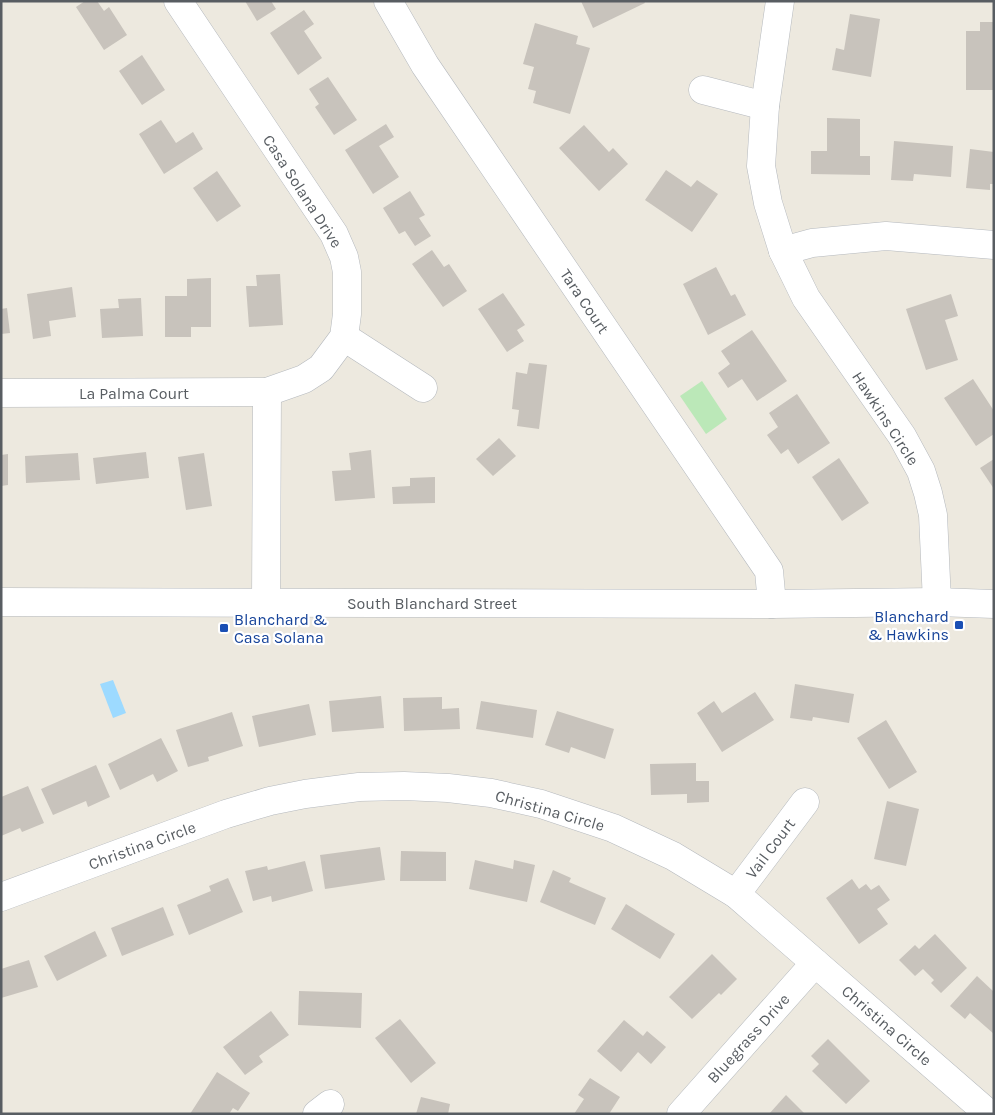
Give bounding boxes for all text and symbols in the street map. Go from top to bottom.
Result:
street label: Casa Solana Drive [259,131,346,251]
street label: Tara Court [556,265,613,337]
street label: Hawkins Circle [848,368,923,469]
street label: La Palma Court [79,384,189,403]
street label: South Blanchard Street [347,594,517,613]
place label: Blanchard & Hawkins [868,607,949,644]
place label: Blanchard & Casa Solana [234,610,327,647]
marker: Blanchard & Hawkins [953,619,965,631]
marker: Blanchard & Casa Solana [218,622,230,634]
street label: Christina Circle [493,786,607,835]
street label: Vail Court [742,814,799,882]
street label: Christina Circle [86,817,198,874]
street label: Christina Circle [838,981,935,1070]
street label: Bluegrass Drive [703,990,794,1087]

